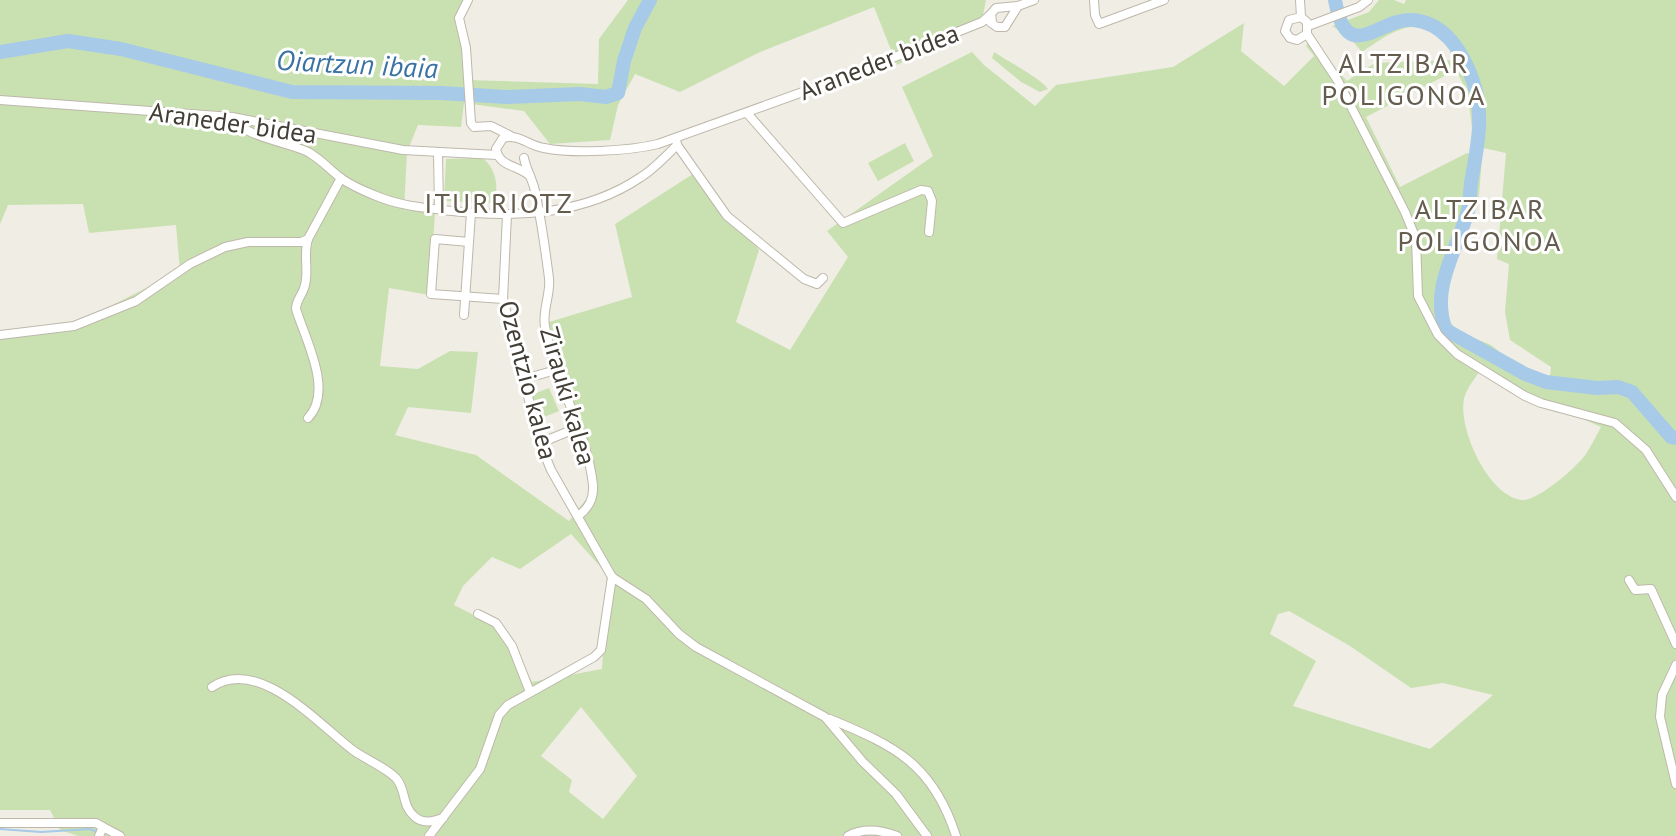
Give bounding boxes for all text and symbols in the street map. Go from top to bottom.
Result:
street label: Araneder bidea [794,16,963,107]
water label: Oiartzun ibaia [275,41,439,86]
district label: ALTZIBAR POLIGONOA [1322,44,1486,113]
street label: Araneder bidea [147,94,319,151]
district label: ITURRIOTZ [424,184,574,221]
district label: ALTZIBAR POLIGONOA [1398,190,1562,259]
street label: Ozentzio kalea [491,297,566,463]
street label: Zirauki kalea [533,323,604,469]

